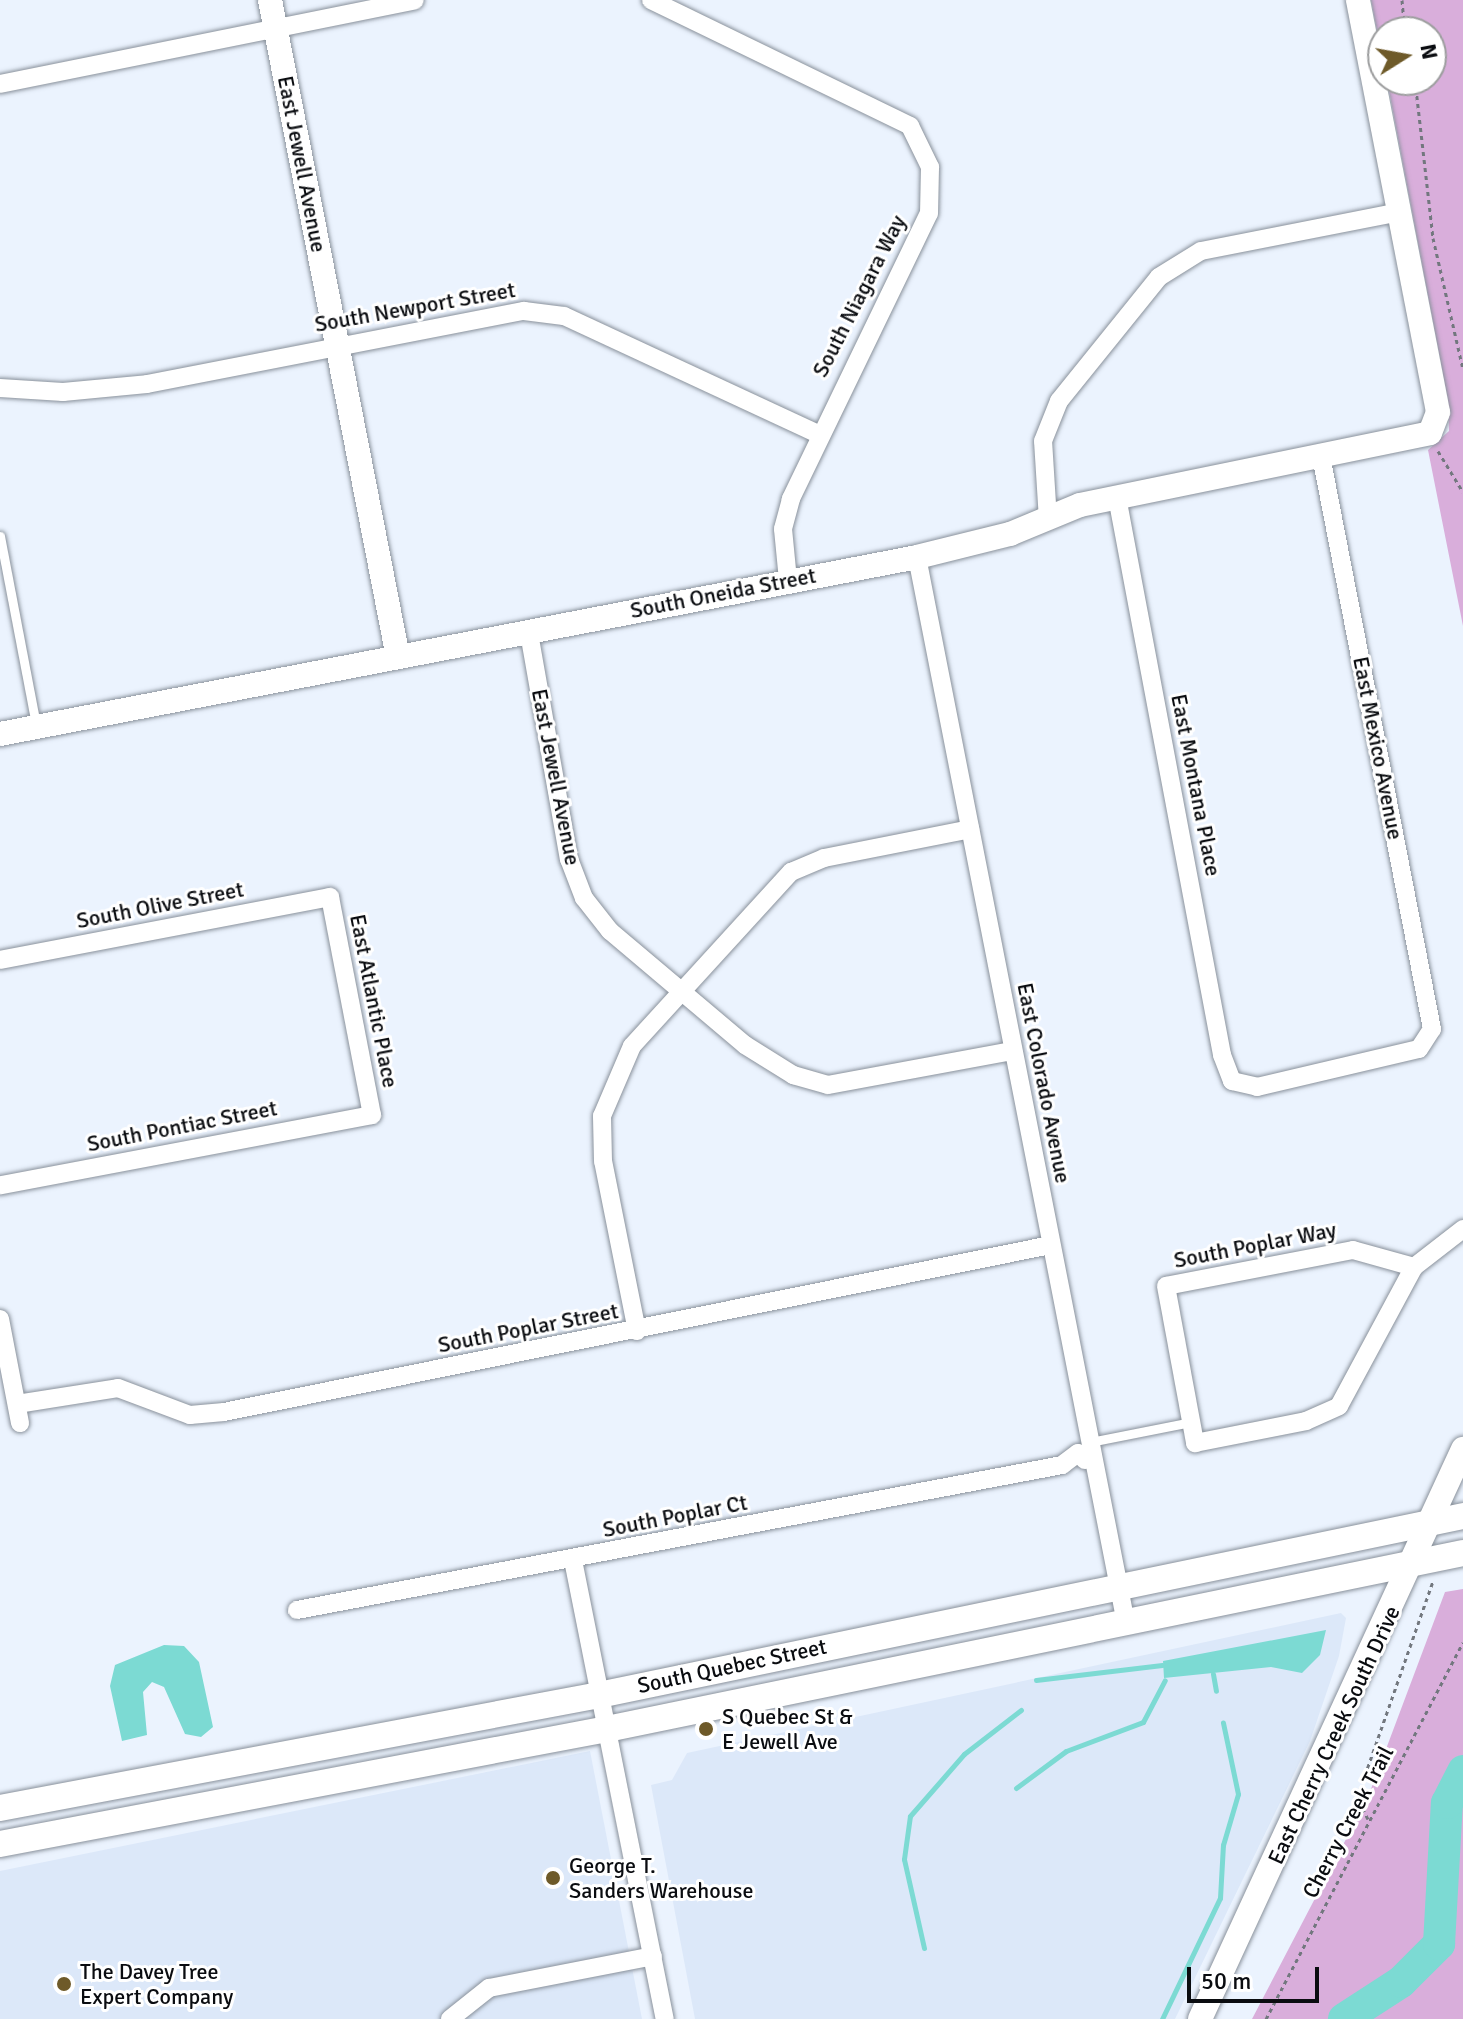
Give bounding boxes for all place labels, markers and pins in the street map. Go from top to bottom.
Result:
place label: S Quebec St & E Jewell Ave [722,1703,853,1754]
marker: S Quebec St & E Jewell Ave [697,1720,715,1738]
place label: George T. Sanders Warehouse [569,1852,753,1904]
marker: George T. Sanders Warehouse [544,1869,562,1887]
place label: The Davey Tree Expert Company [80,1958,233,2010]
marker: The Davey Tree Expert Company [55,1975,73,1993]

